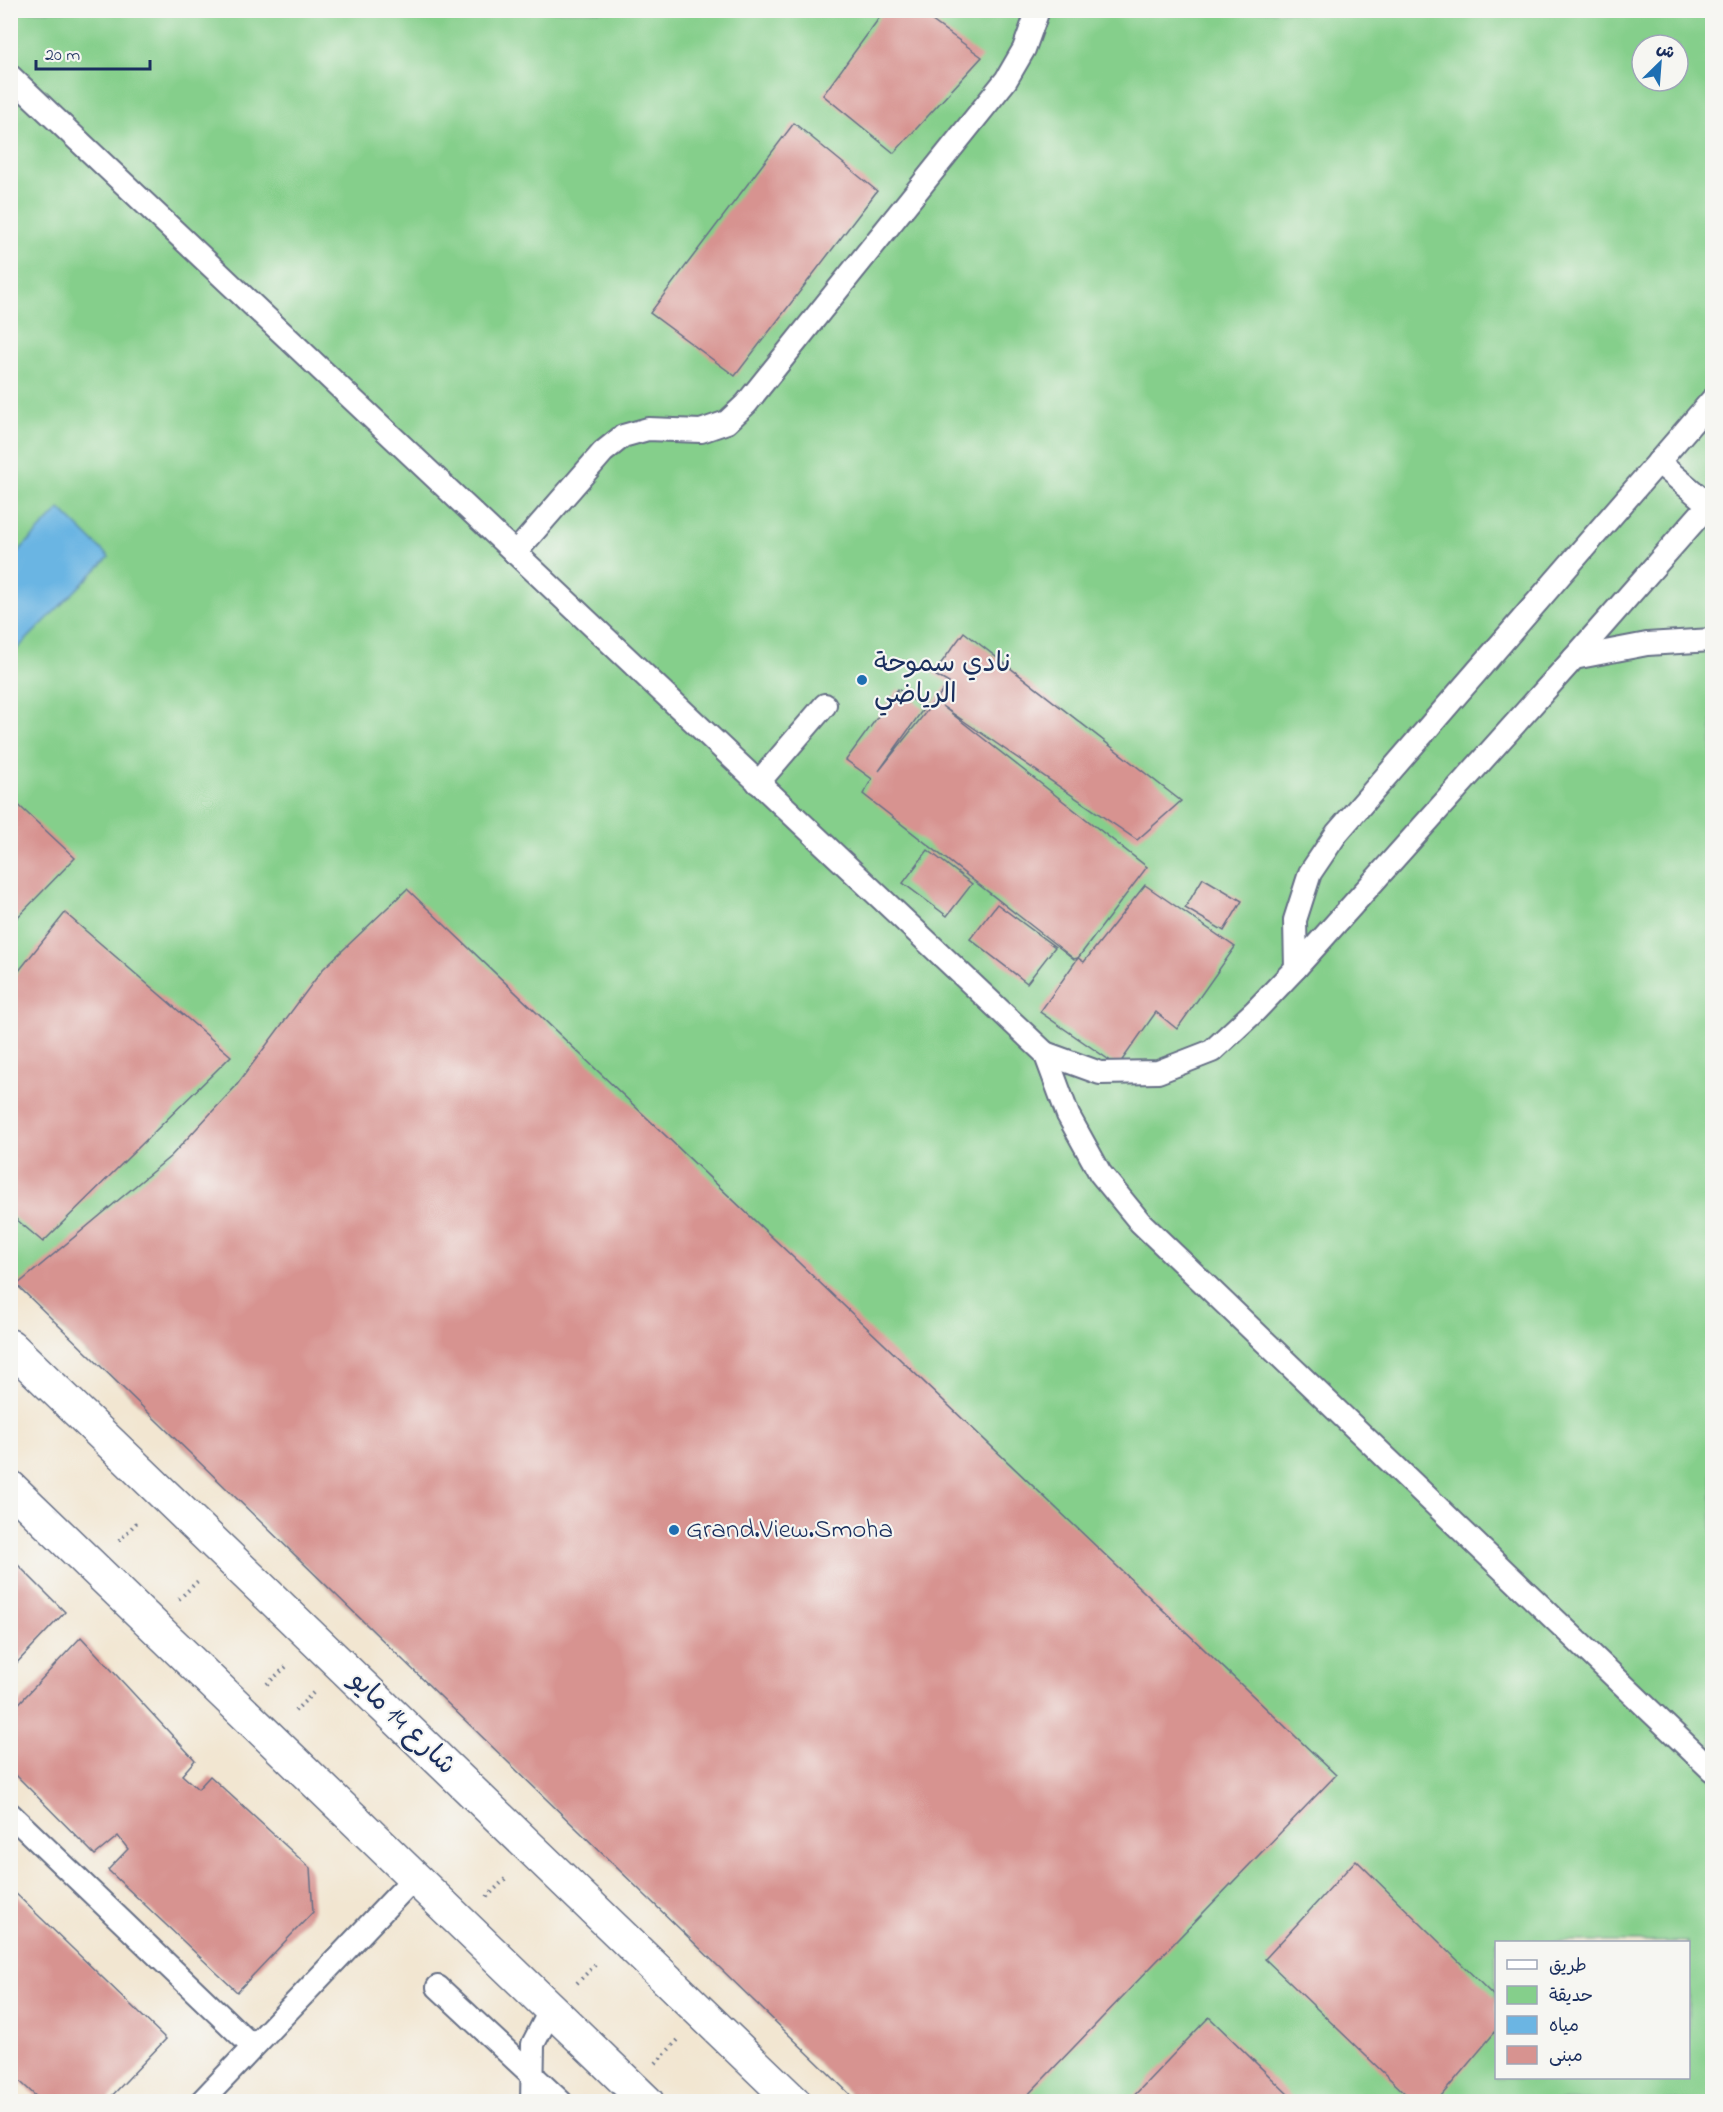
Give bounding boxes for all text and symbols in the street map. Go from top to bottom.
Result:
scale bar [36,33,150,71]
north arrow [1630,33,1690,93]
text: ش [1652,37,1679,66]
text: 20 m [45,43,80,69]
place label: نادي سموحة الرياضي [874,645,1011,716]
marker: نادي سموحة الرياضي [855,673,869,687]
place label: Grand.View.Smoha [686,1511,893,1550]
marker: Grand.View.Smoha [667,1523,681,1537]
street label: شارع 14 مايو [338,1662,464,1785]
legend [1495,1941,1690,2079]
text: طريق [1549,1954,1587,1980]
text: حديقة [1549,1984,1593,2010]
text: مياه [1549,2014,1579,2040]
text: مبنى [1549,2044,1583,2070]

